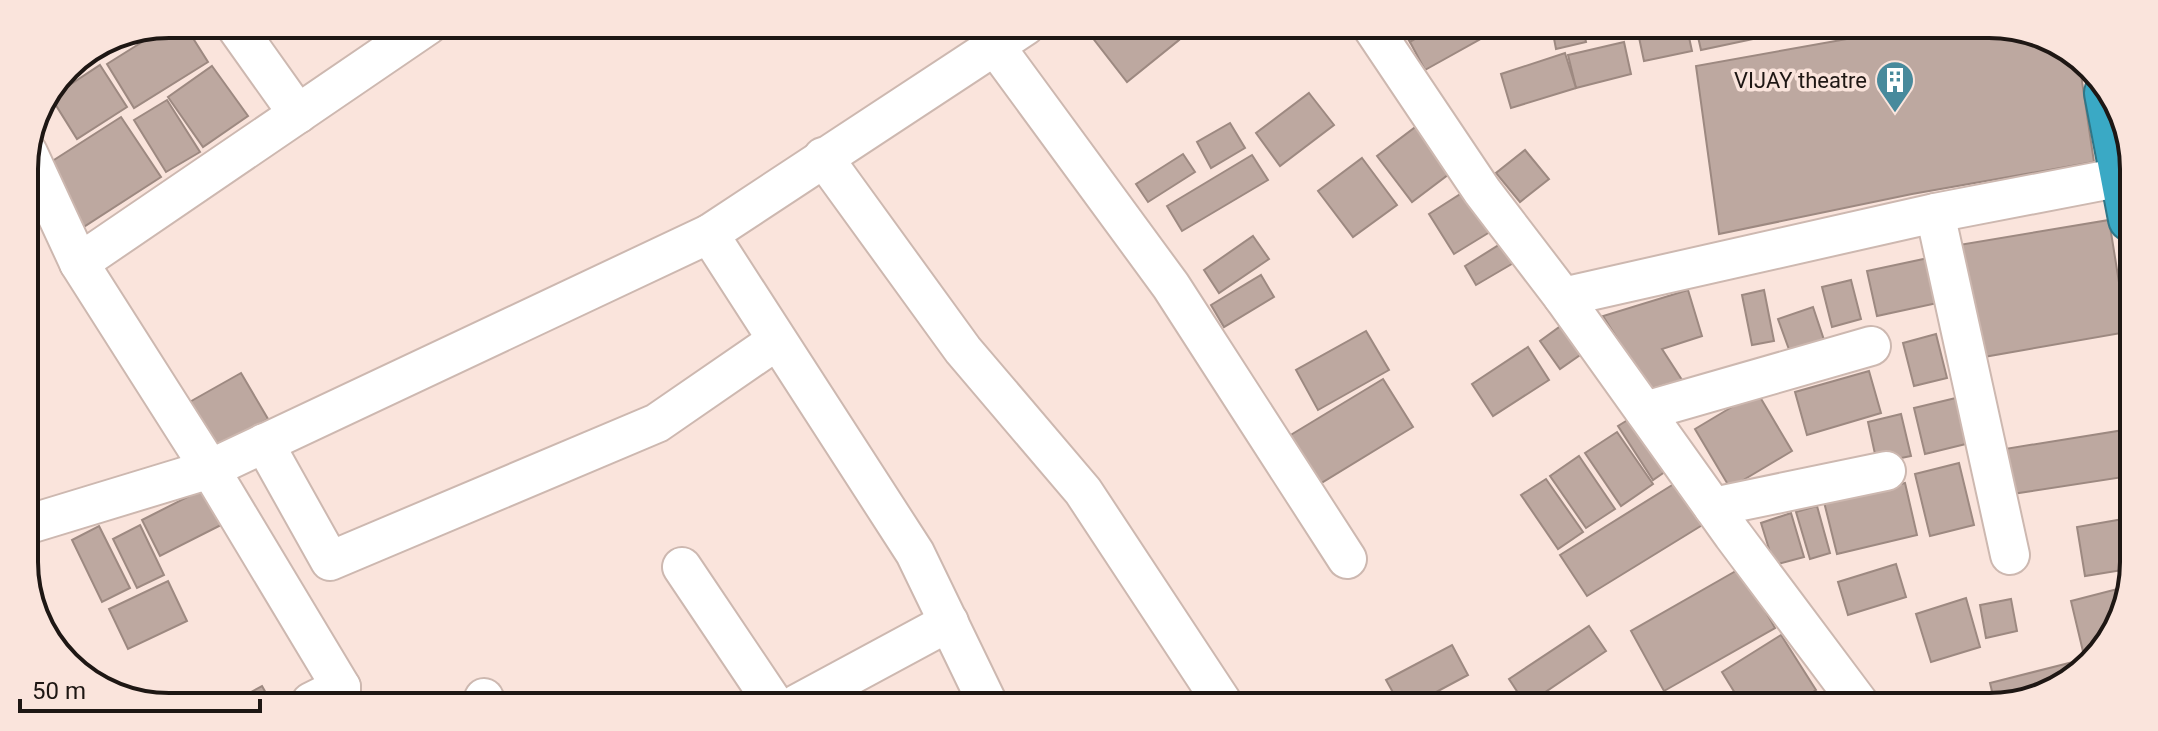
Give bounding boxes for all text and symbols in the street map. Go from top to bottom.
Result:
building icon: VIJAY theatre [1874,59,1916,114]
place label: VIJAY theatre [1734,68,1867,93]
scale bar [20,663,260,713]
text: 50 m [32,677,86,705]

